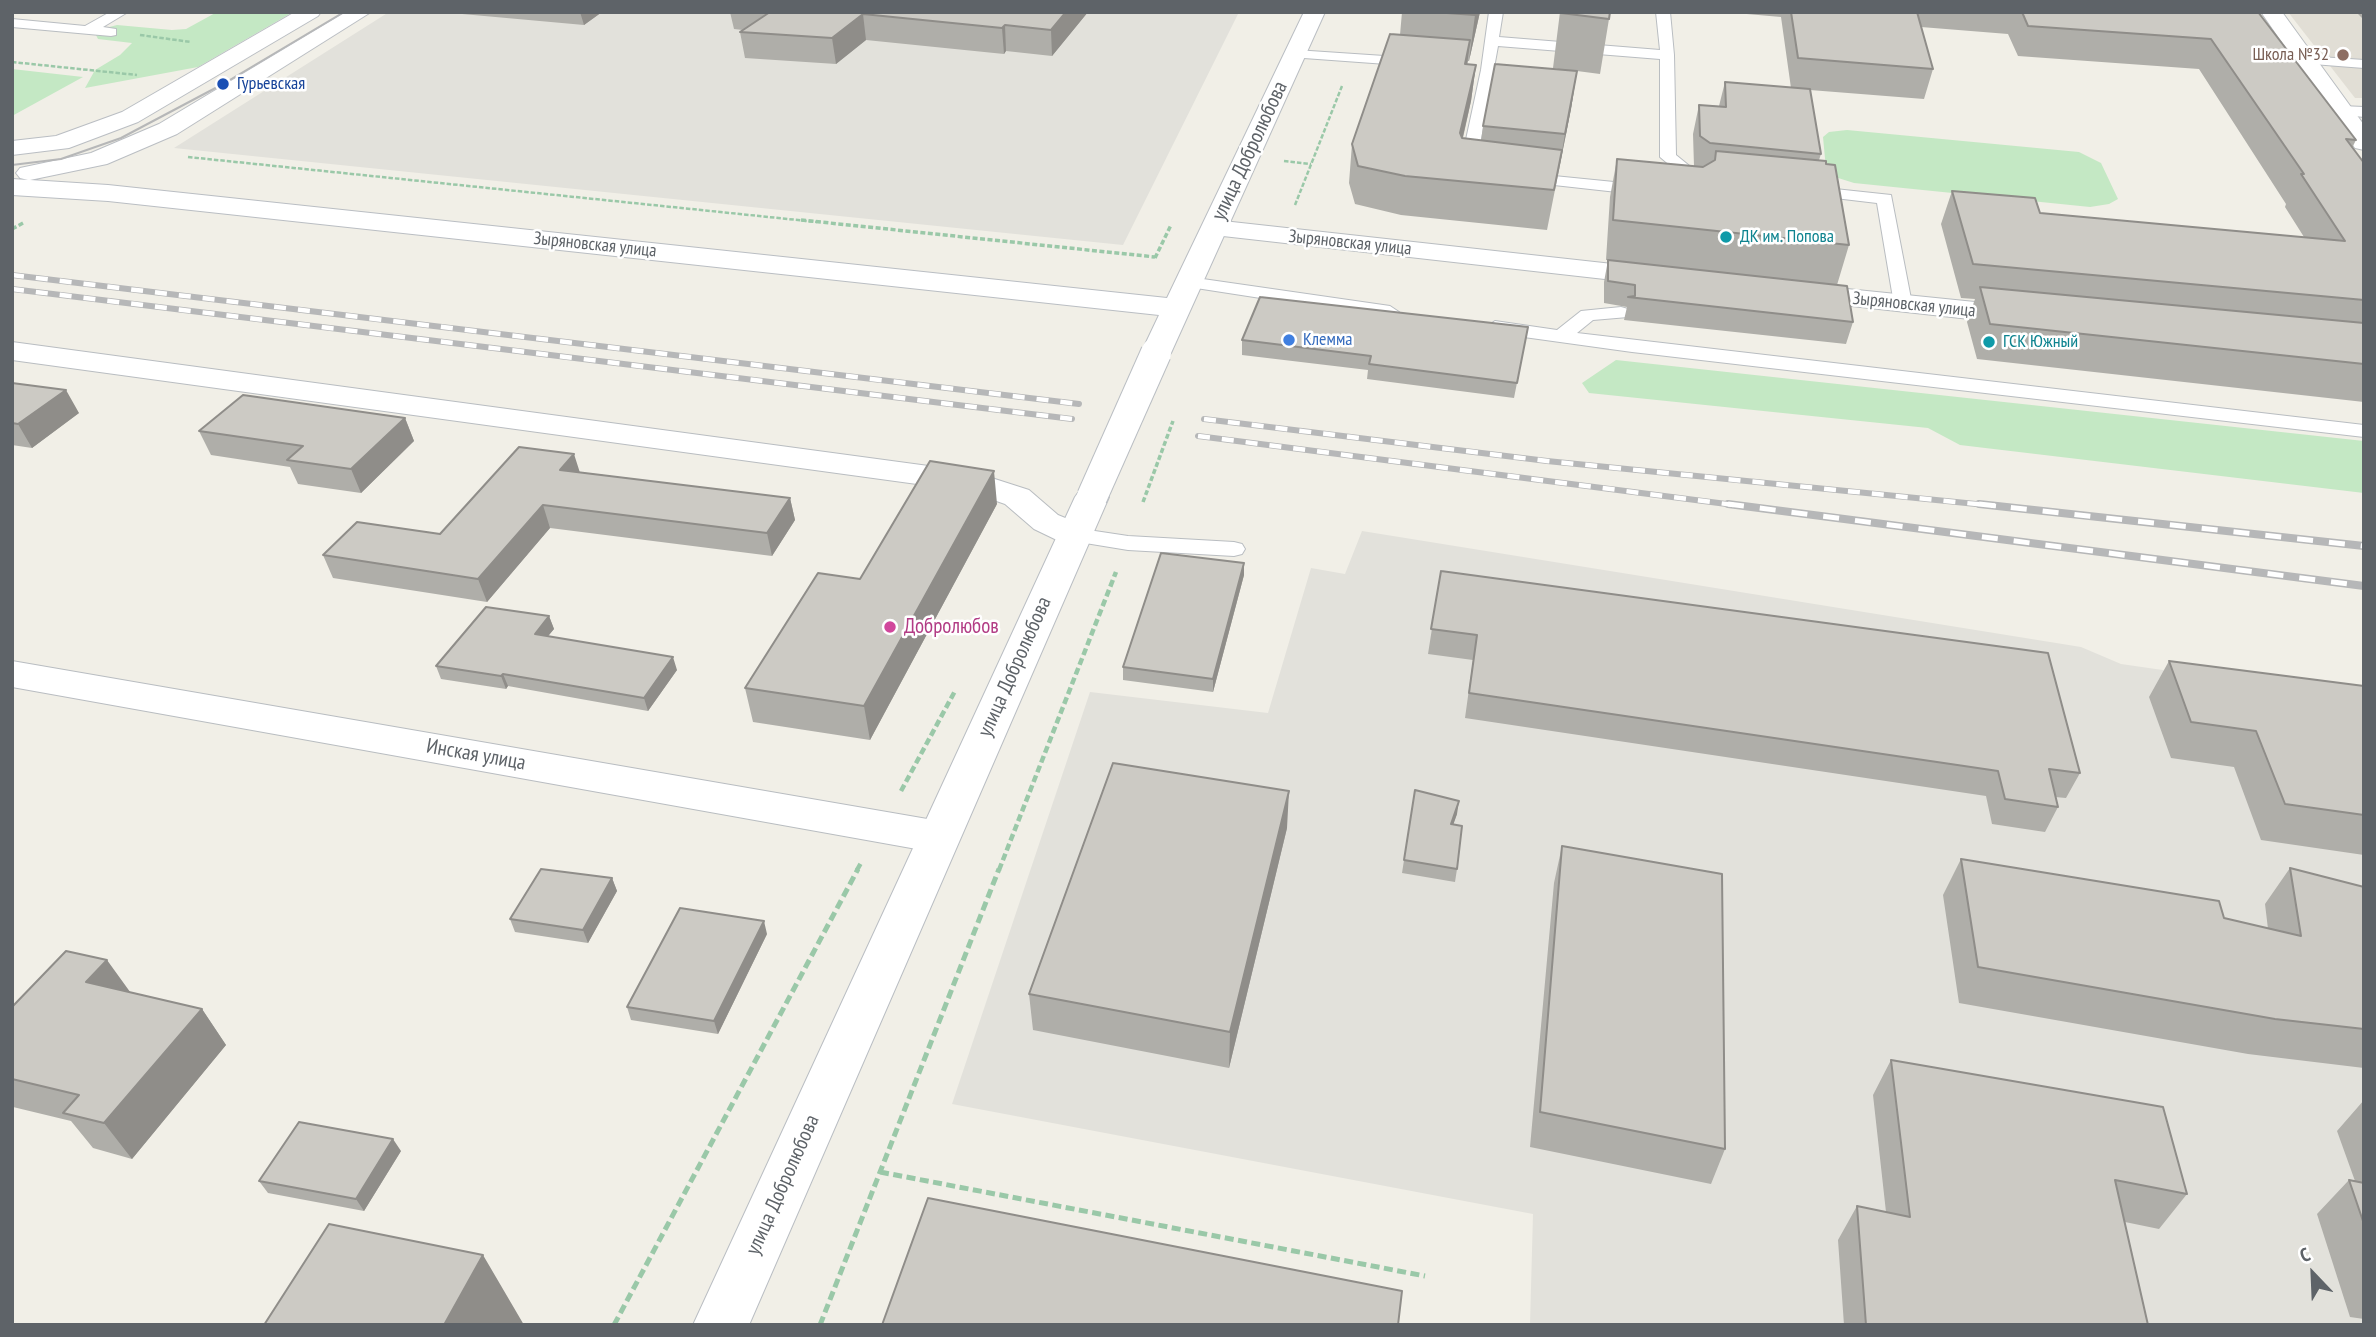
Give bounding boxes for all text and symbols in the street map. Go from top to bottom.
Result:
place label: Школа №32 [2252,44,2329,66]
marker: Школа №32 [2335,47,2351,63]
place label: Гурьевская [237,73,305,95]
marker: Гурьевская [215,76,231,92]
street label: улица Добролюбова [1207,77,1293,225]
street label: Зыряновская улица [1288,226,1412,260]
place label: ДК им. Попова [1740,226,1834,248]
street label: Зыряновская улица [533,228,657,262]
marker: ДК им. Попова [1718,229,1734,245]
street label: Зыряновская улица [1852,288,1976,322]
place label: Клемма [1303,329,1352,351]
place label: ГСК Южный [2003,331,2078,353]
marker: Клемма [1281,332,1297,348]
marker: ГСК Южный [1981,334,1997,350]
street label: улица Добролюбова [973,593,1057,741]
place label: Добролюбов [904,614,999,640]
marker: Добролюбов [882,619,898,635]
street label: Инская улица [424,734,528,776]
street label: улица Добролюбова [741,1111,825,1259]
north arrow [2278,1239,2348,1309]
text: С [2296,1242,2313,1267]

